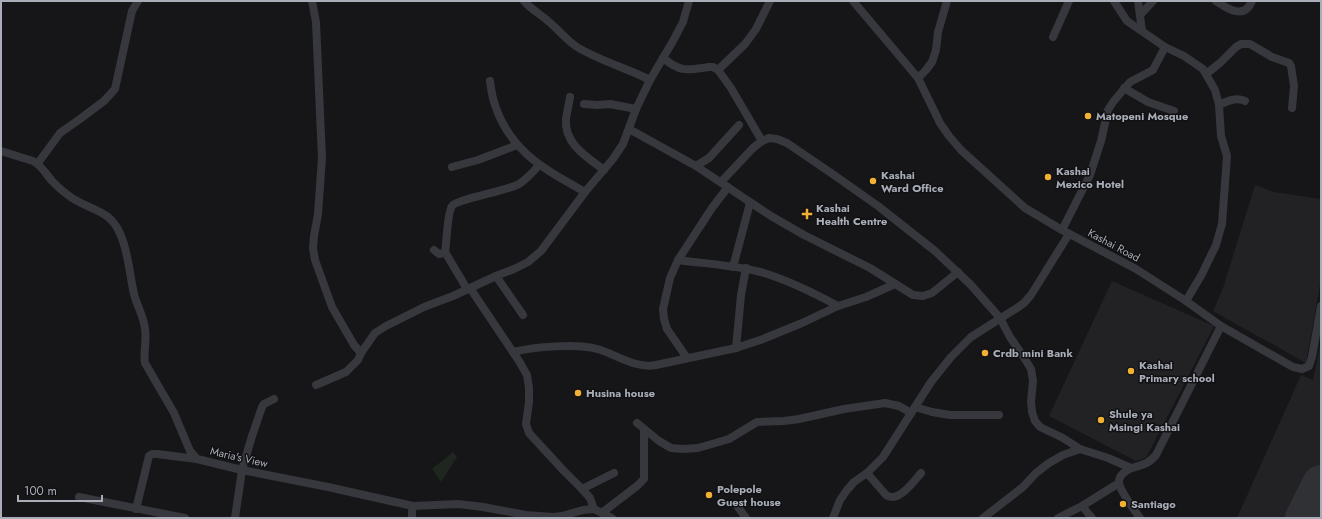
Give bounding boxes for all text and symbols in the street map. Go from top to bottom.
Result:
place label: Matopeni Mosque [1096,108,1188,124]
marker: Matopeni Mosque [1083,111,1093,121]
place label: Kashai Mexico Hotel [1056,163,1124,192]
place label: Kashai Ward Office [881,167,944,196]
marker: Kashai Mexico Hotel [1043,172,1053,182]
marker: Kashai Ward Office [868,176,878,186]
place label: Kashai Health Centre [816,200,887,229]
marker: Kashai Health Centre [801,208,813,220]
street label: Kashai Road [1085,225,1143,265]
place label: Crdb mini Bank [993,345,1073,361]
marker: Crdb mini Bank [980,348,990,358]
place label: Kashai Primary school [1139,357,1215,386]
marker: Kashai Primary school [1126,366,1136,376]
place label: Husina house [586,385,655,401]
marker: Husina house [573,388,583,398]
place label: Shule ya Msingi Kashai [1109,406,1180,435]
marker: Shule ya Msingi Kashai [1096,415,1106,425]
street label: Maria's View [209,443,270,472]
scale bar [18,477,102,503]
place label: Polepole Guest house [717,481,781,510]
text: 100 m [24,482,57,500]
marker: Polepole Guest house [704,490,714,500]
place label: Santiago [1131,496,1176,512]
marker: Santiago [1118,499,1128,509]

